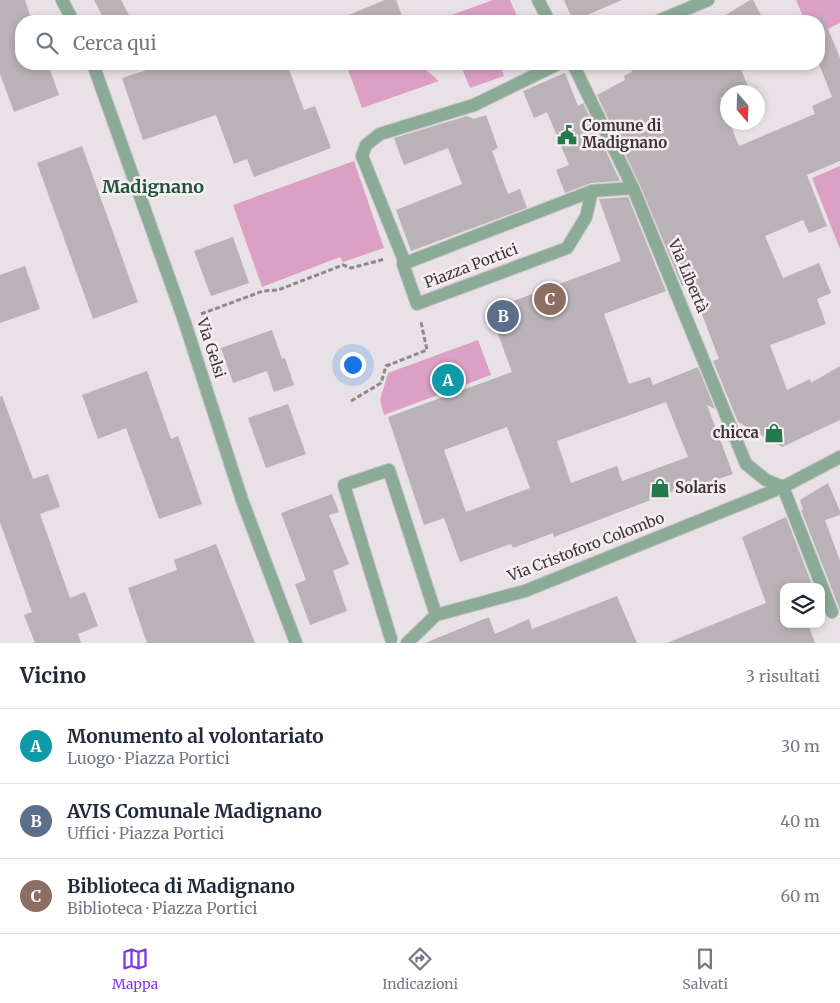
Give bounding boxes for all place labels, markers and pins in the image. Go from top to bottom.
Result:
place label: Comune di Madignano [582,116,667,152]
public building icon: Comune di Madignano [556,124,578,146]
pin: C [534,280,566,318]
pin: B [487,297,519,335]
pin: A [432,361,464,399]
shop icon: chicca [763,422,785,444]
place label: chicca [713,423,760,442]
shop icon: Solaris [649,477,671,499]
place label: Solaris [675,478,726,497]

